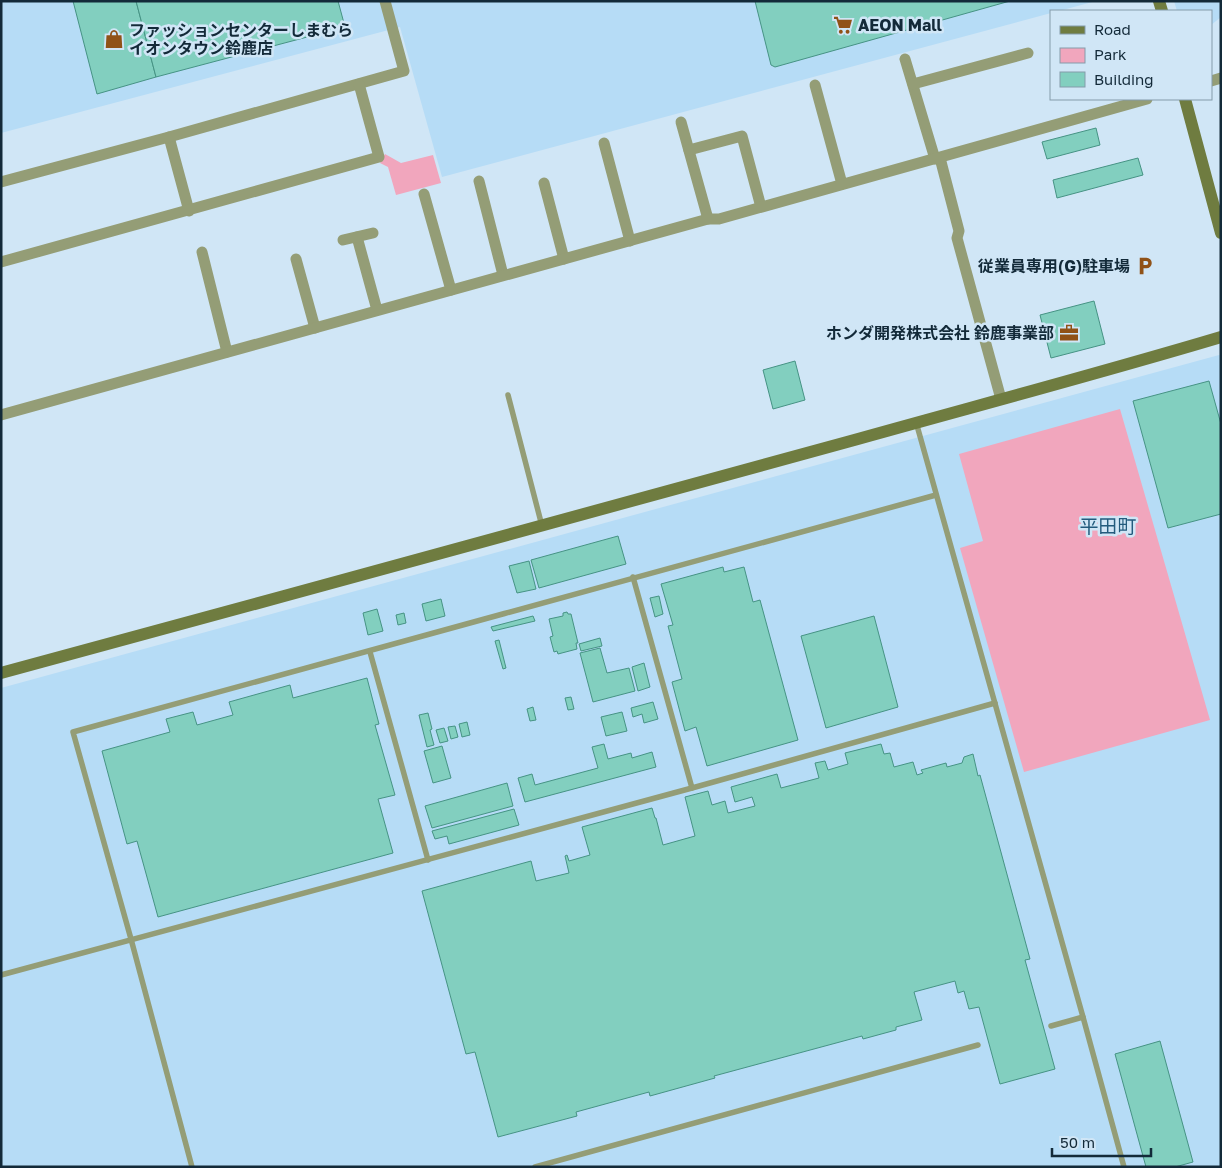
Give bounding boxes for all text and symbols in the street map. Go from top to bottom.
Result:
legend [1050,10,1212,100]
supermarket icon: AEON Mall [832,14,854,36]
place label: AEON Mall [858,15,943,35]
place label: ファッションセンターしまむら イオンタウン鈴鹿店 [129,20,353,58]
text: Road [1094,20,1131,38]
shop icon: ファッションセンターしまむら イオンタウン鈴鹿店 [103,28,125,50]
text: Park [1094,45,1127,63]
text: Building [1094,70,1154,88]
parking icon: 従業員専用(G)駐車場 [1134,255,1156,277]
place label: 従業員専用(G)駐車場 [978,256,1130,276]
office icon: ホンダ開発株式会社 鈴鹿事業部 [1058,322,1080,344]
place label: ホンダ開発株式会社 鈴鹿事業部 [826,323,1054,343]
district label: 平田町 [1079,514,1137,537]
scale bar [1052,1126,1151,1158]
text: 50 m [1060,1133,1095,1151]

